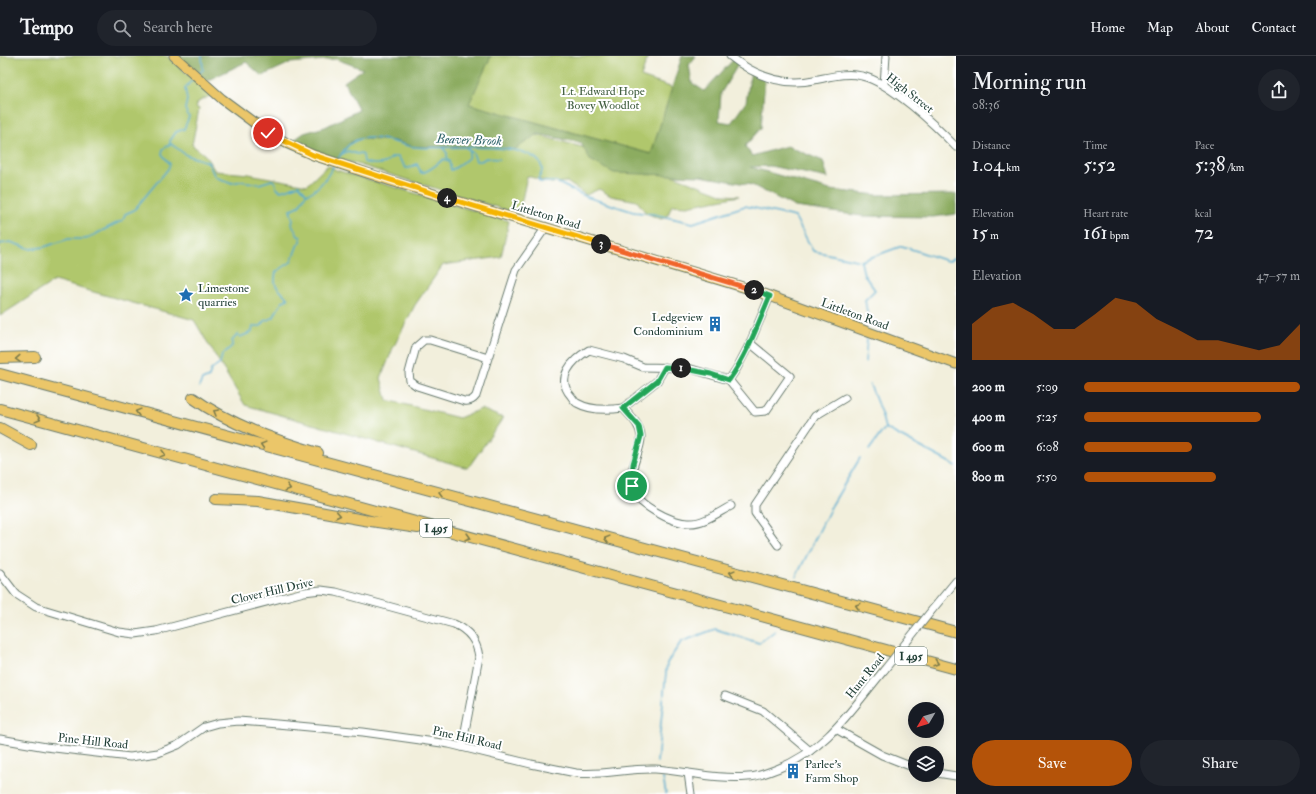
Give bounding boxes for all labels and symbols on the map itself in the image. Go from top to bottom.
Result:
street label: High Street [883,70,937,117]
park label: Lt. Edward Hope Bovey Woodlot [561,84,645,113]
pin [251,116,285,150]
water label: Beaver Brook [435,131,502,149]
pin: 4 [437,188,457,208]
street label: Littleton Road [510,198,582,233]
pin: 3 [591,234,611,254]
pin: 2 [744,280,764,300]
place label: Limestone quarries [198,281,249,310]
place icon: Limestone quarries [177,286,195,304]
street label: Littleton Road [819,295,891,334]
place label: Ledgeview Condominium [633,310,704,339]
building icon: Ledgeview Condominium [706,315,724,333]
one-way arrow [15,355,21,363]
pin: 1 [671,358,691,378]
one-way arrow [135,408,141,416]
one-way arrow [212,410,220,417]
one-way arrow [34,415,41,423]
one-way arrow [260,441,267,450]
one-way arrow [159,449,166,458]
pin [615,469,649,503]
one-way arrow [285,484,292,492]
one-way arrow [437,490,444,498]
one-way arrow [334,510,341,518]
road number: I 495 [420,519,452,537]
one-way arrow [464,532,471,541]
one-way arrow [603,535,610,544]
one-way arrow [729,569,736,578]
street label: Clover Hill Drive [230,575,315,608]
one-way arrow [855,602,862,611]
road number: I 495 [895,647,927,665]
street label: Hunt Road [843,651,888,702]
one-way arrow [932,658,939,667]
north arrow [908,702,944,738]
street label: Pine Hill Road [431,723,503,754]
street label: Pine Hill Road [57,730,129,753]
place label: Parlee's Farm Shop [805,757,858,786]
building icon: Parlee's Farm Shop [784,762,802,780]

